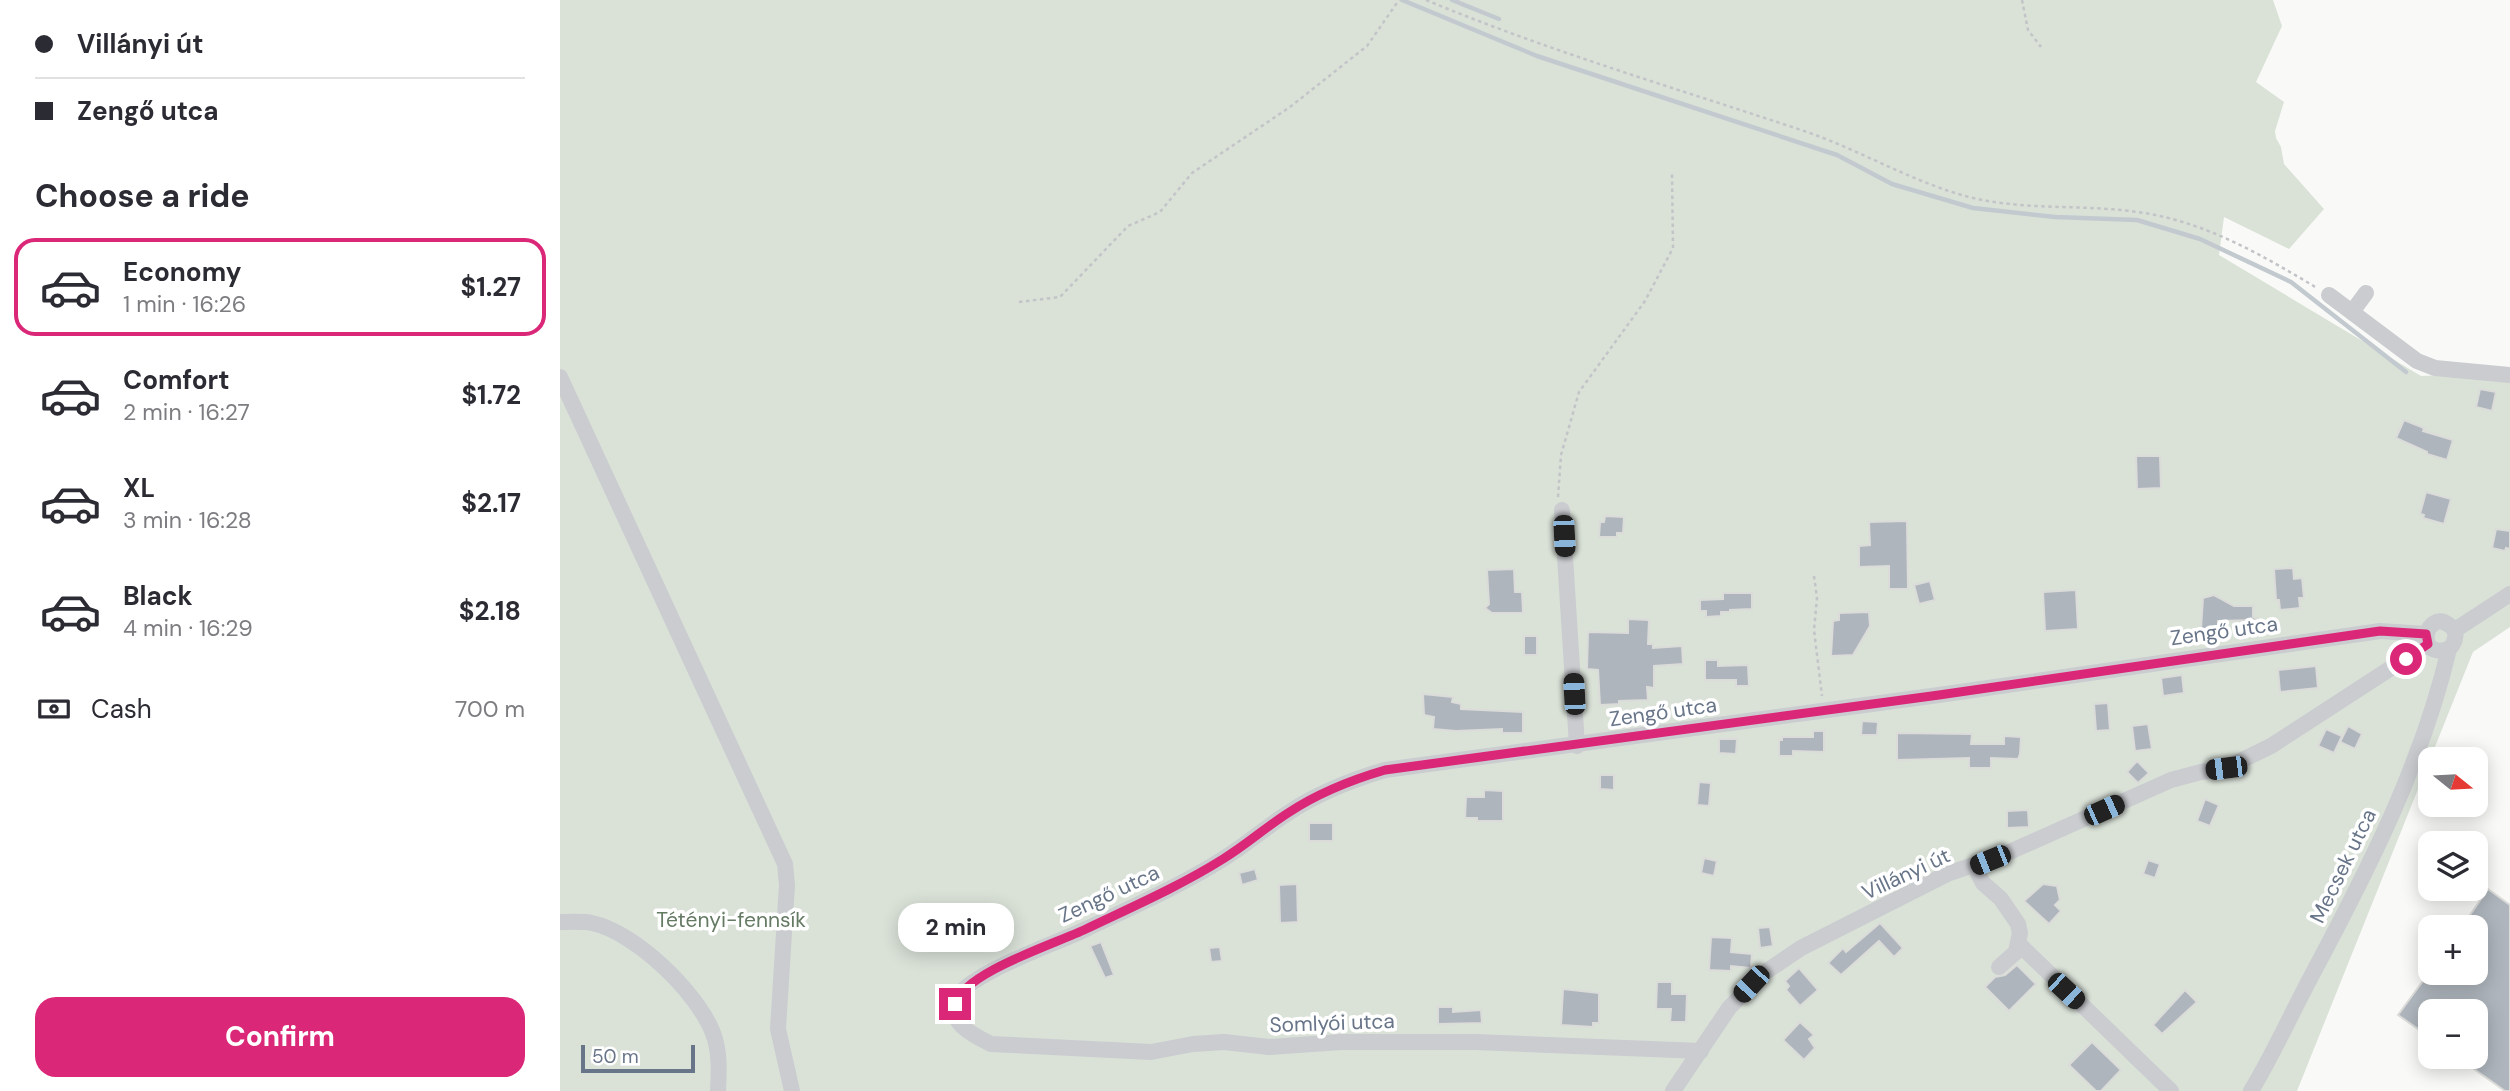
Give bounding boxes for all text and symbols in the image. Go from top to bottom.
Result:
text: Villányi út [77,27,203,61]
text: Zengő utca [77,94,219,128]
text: Choose a ride [35,175,250,217]
text: Economy [123,255,241,289]
icon: car [39,256,102,319]
text: $1.27 [460,270,521,304]
text: 1 min · 16:26 [123,289,246,319]
text: Comfort [123,363,229,397]
icon: car [39,364,102,427]
text: $1.72 [461,378,521,412]
text: 2 min · 16:27 [123,397,250,427]
text: XL [123,471,155,505]
icon: car [39,472,102,535]
text: $2.17 [461,486,521,520]
text: 3 min · 16:28 [123,505,252,535]
car [1553,514,1576,558]
text: Black [123,579,193,613]
icon: car [39,580,102,643]
text: $2.18 [459,594,521,628]
street label: Zengő utca [2169,610,2279,652]
text: 4 min · 16:29 [123,613,253,643]
route start [2390,643,2422,675]
car [1563,672,1586,716]
icon: cash [35,690,73,728]
street label: Zengő utca [1608,691,1718,733]
text: Cash [91,692,152,726]
text: 700 m [455,694,525,724]
north arrow [2418,747,2488,817]
map controls [2418,747,2488,1069]
car [2204,755,2249,781]
car [2081,792,2128,828]
street label: Mecsek utca [2303,804,2383,928]
button: layers [2418,831,2488,901]
street label: Villányi út [1857,841,1955,907]
car [1967,842,2014,878]
street label: Zengő utca [1054,858,1164,930]
callout: 2 min [897,902,1013,951]
park label: Tétényi-fennsík [656,906,806,934]
text: 2 min [926,912,986,942]
button: + [2418,915,2488,985]
car [1729,961,1774,1007]
car [2044,969,2089,1013]
route end [939,988,971,1020]
button: Confirm [35,997,525,1077]
button: − [2418,999,2488,1069]
street label: Somlyói utca [1269,1007,1395,1039]
scale bar [581,1042,695,1074]
text: 50 m [592,1044,639,1069]

